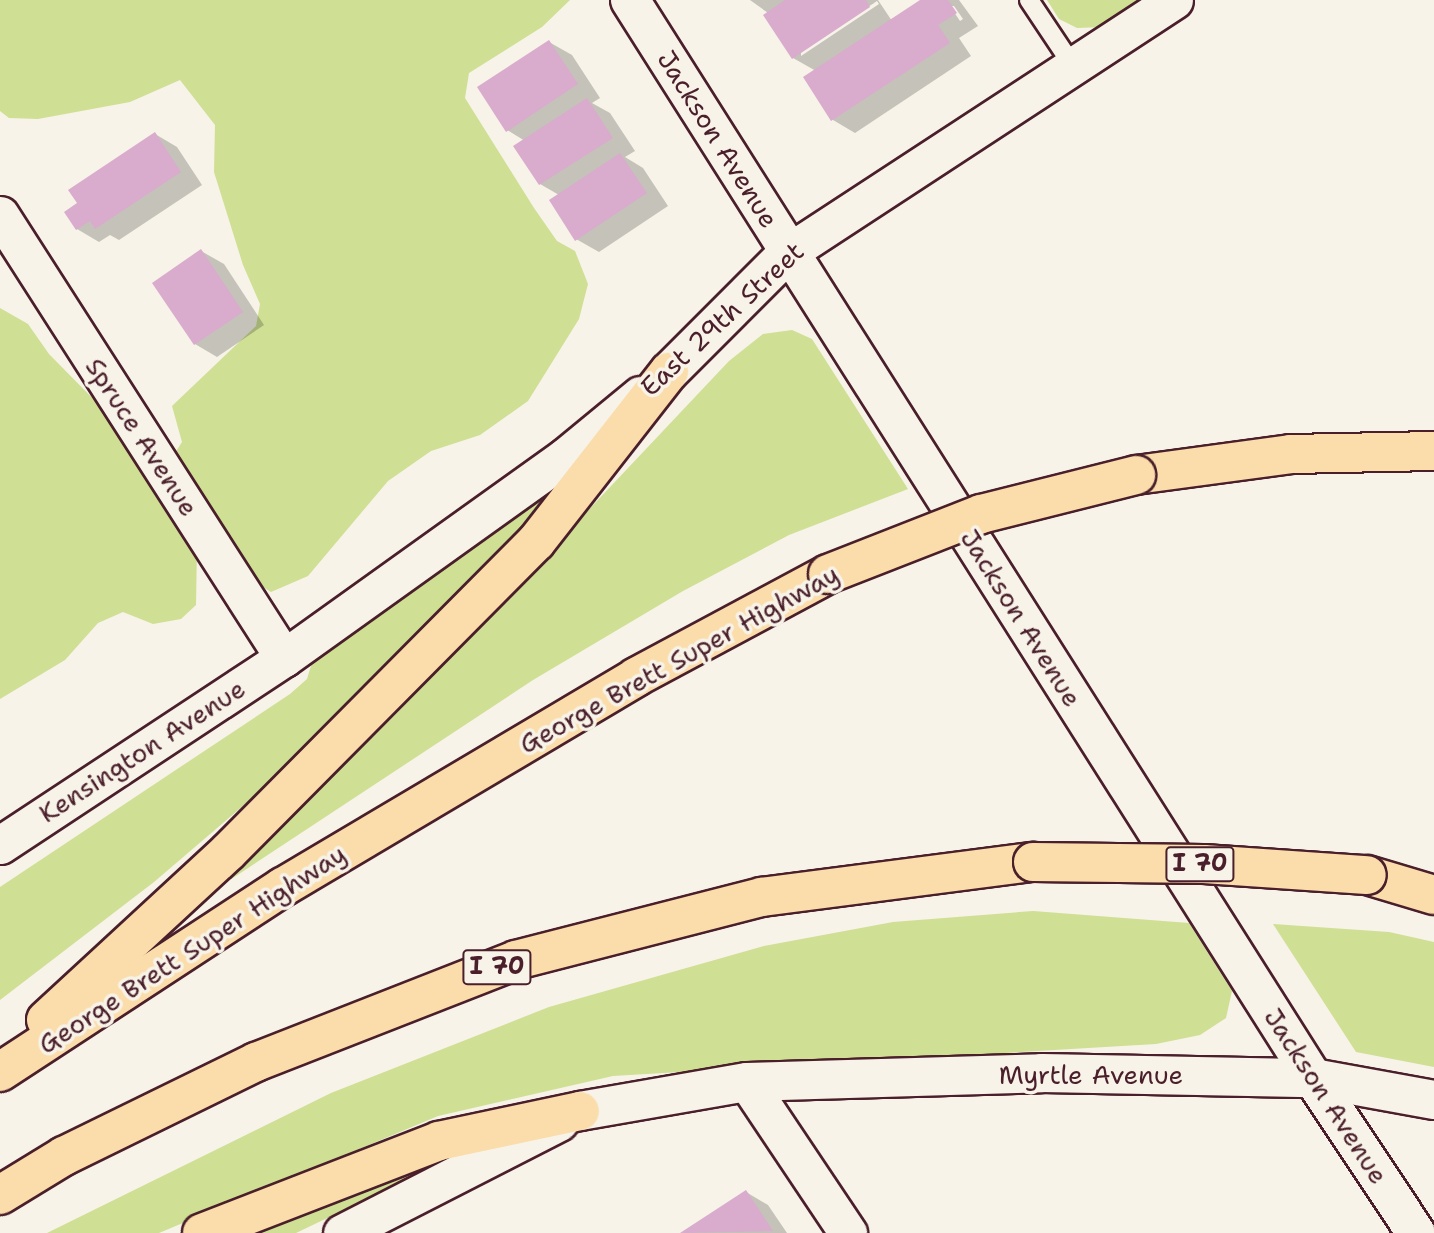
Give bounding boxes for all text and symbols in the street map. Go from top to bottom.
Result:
street label: Jackson Avenue [651,45,785,233]
street label: East 29th Street [634,235,810,403]
street label: Spruce Avenue [79,352,205,522]
street label: Jackson Avenue [954,524,1088,712]
street label: George Brett Super Highway [514,558,844,760]
street label: Kensington Avenue [33,673,251,829]
street label: George Brett Super Highway [32,838,352,1060]
road number: I 70 [1165,844,1235,884]
road number: I 70 [462,946,532,987]
street label: Jackson Avenue [1258,1002,1394,1190]
street label: Myrtle Avenue [999,1059,1183,1091]

